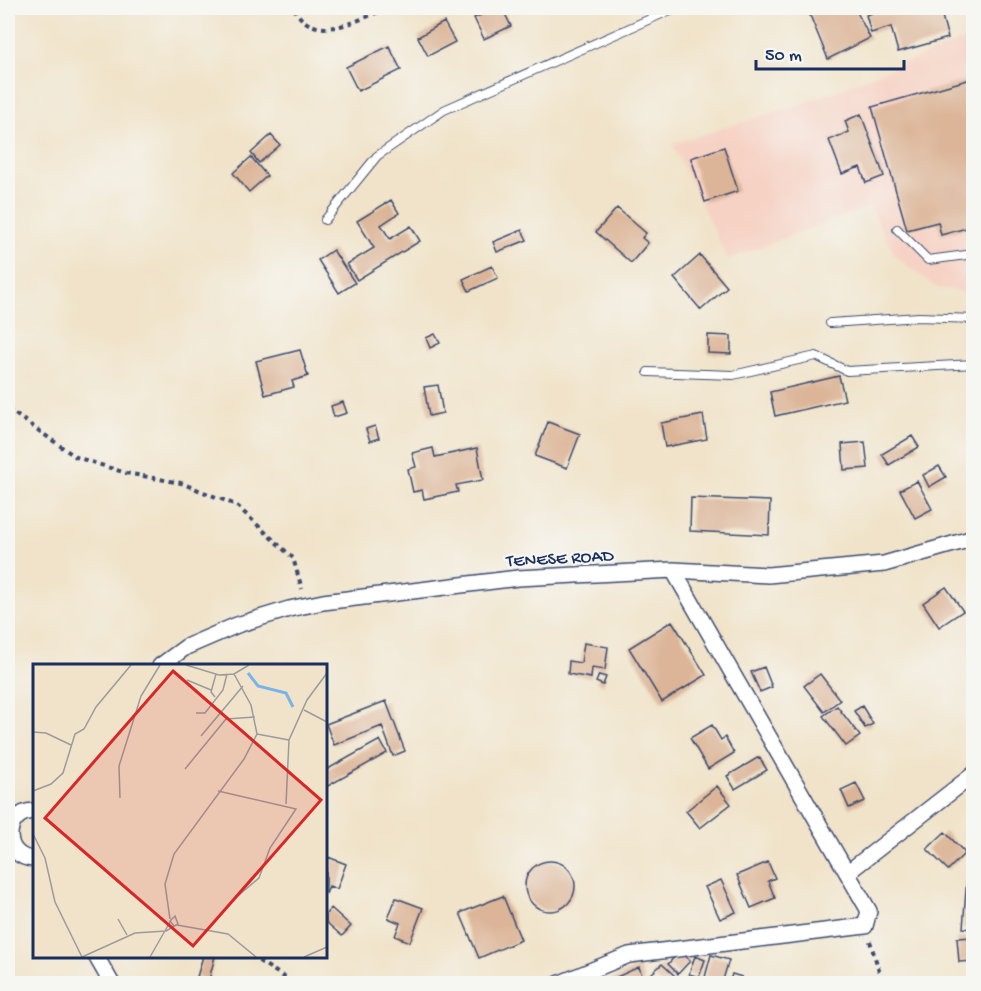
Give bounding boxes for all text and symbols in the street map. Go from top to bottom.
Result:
scale bar [756,33,904,71]
text: 50 m [765,46,802,67]
street label: TENESE ROAD [505,546,615,573]
inset map [33,664,327,958]

